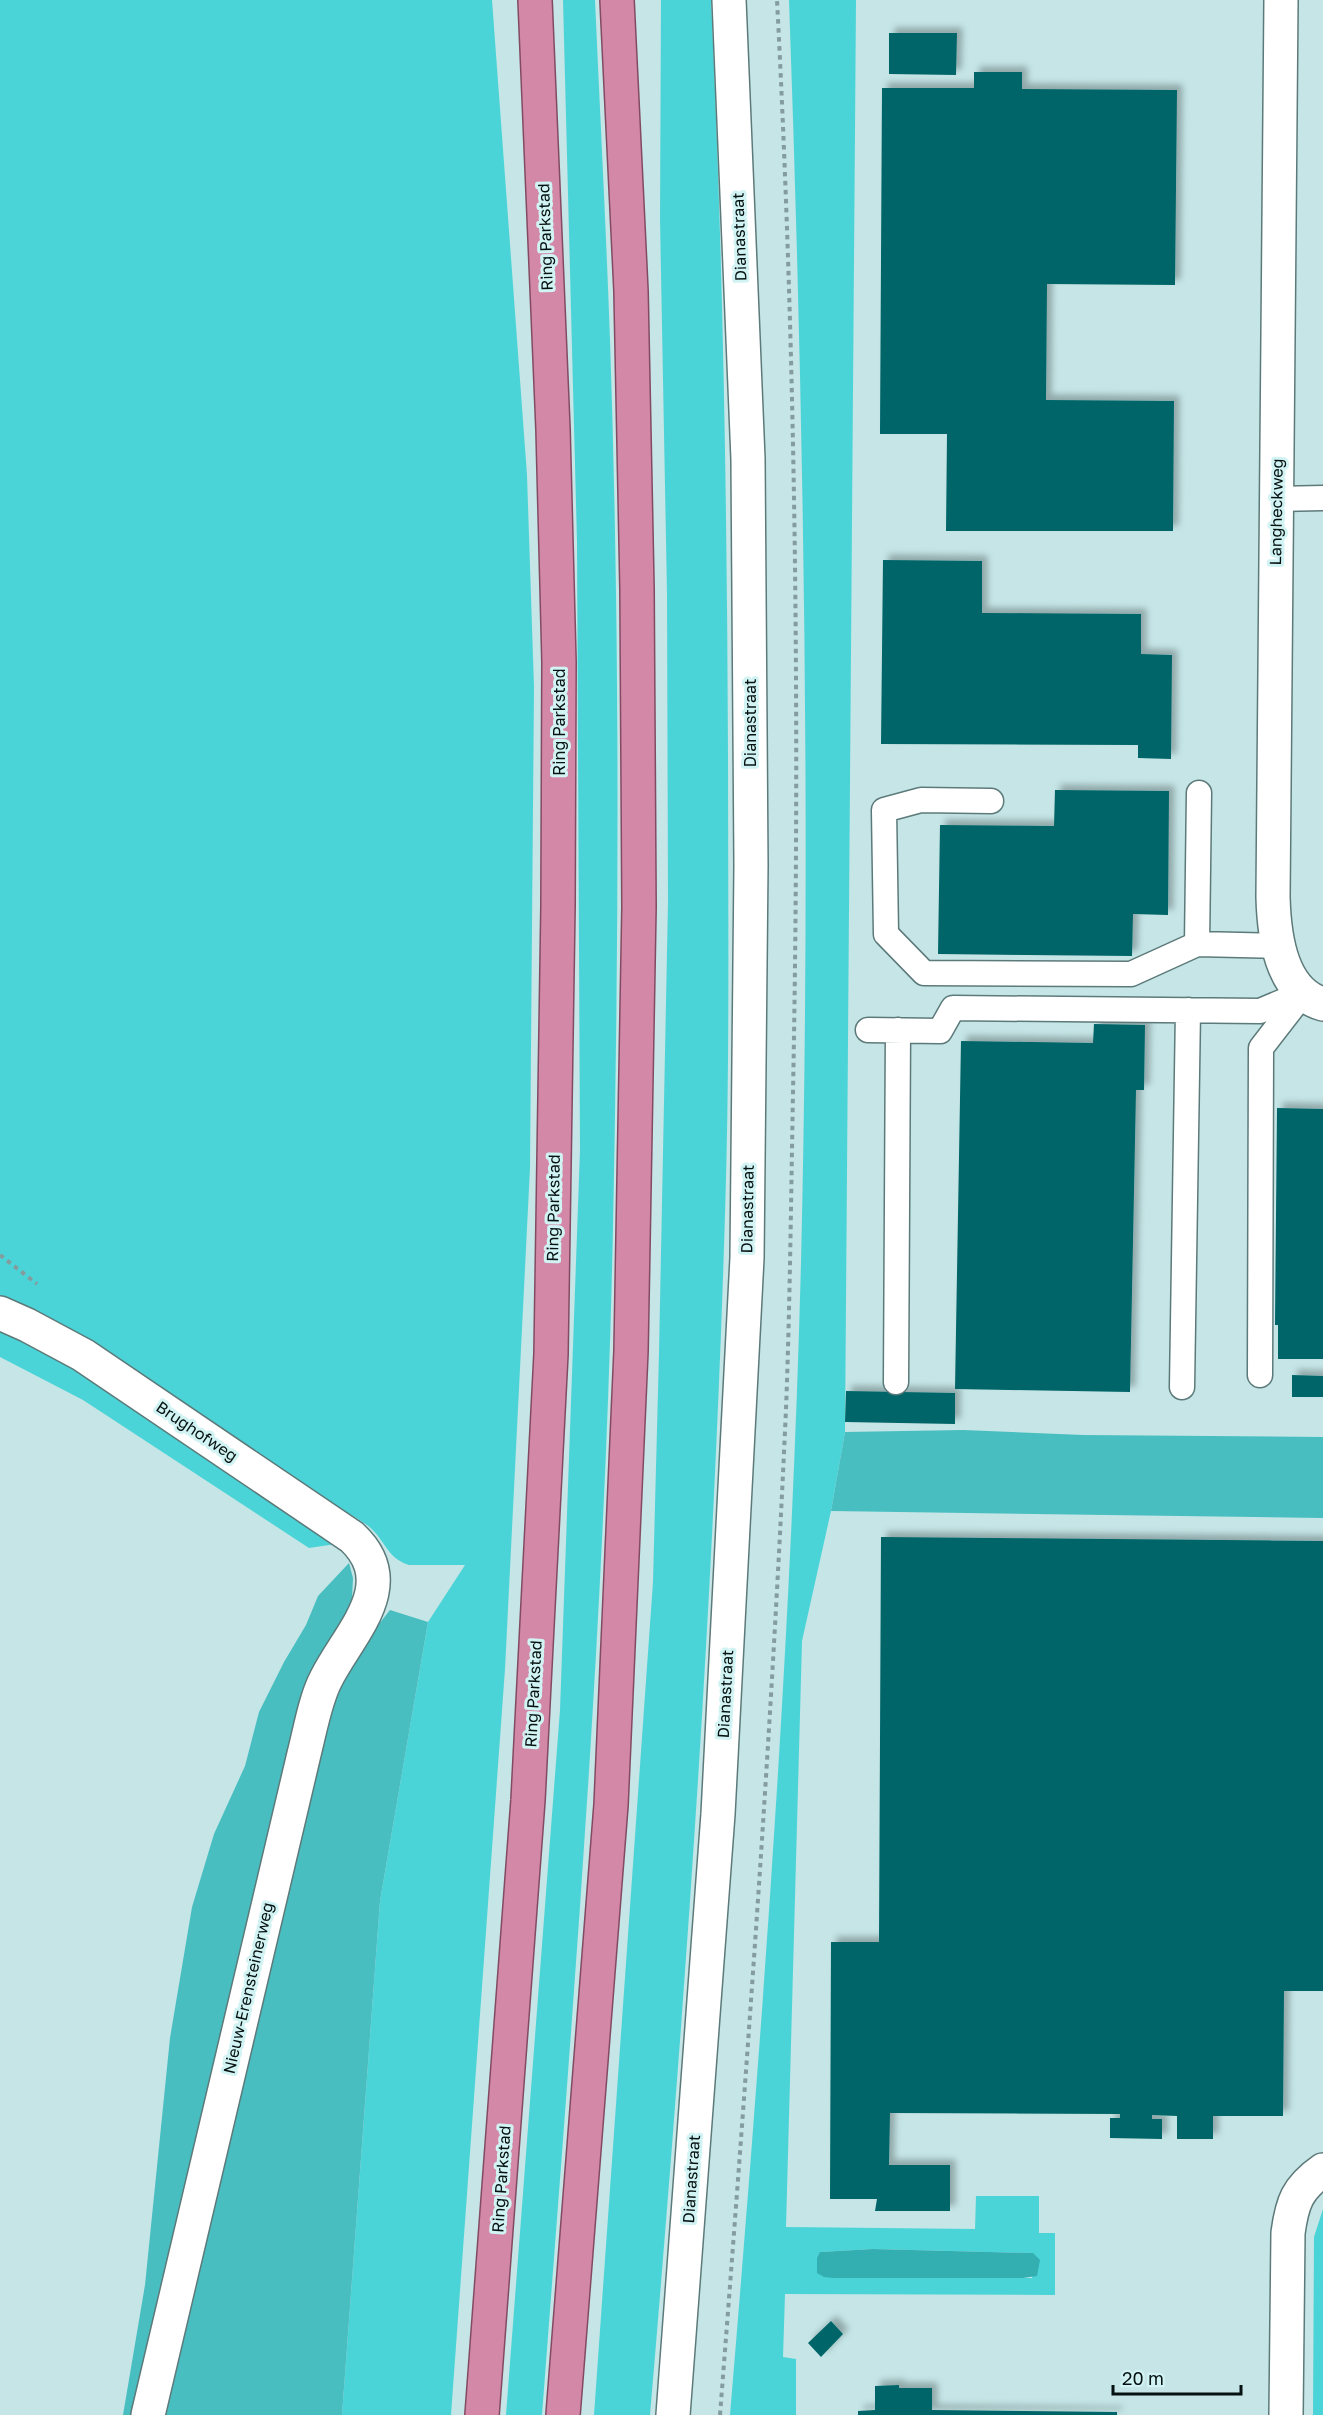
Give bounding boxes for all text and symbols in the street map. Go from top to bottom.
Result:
street label: Ring Parkstad [533,183,557,291]
street label: Dianastraat [727,192,751,282]
street label: Langheckweg [1265,458,1287,566]
street label: Ring Parkstad [549,668,569,776]
street label: Dianastraat [740,679,760,767]
street label: Ring Parkstad [542,1154,564,1262]
street label: Dianastraat [736,1164,758,1254]
street label: Brughofweg [153,1396,241,1466]
street label: Ring Parkstad [520,1640,546,1748]
street label: Dianastraat [713,1649,737,1739]
street label: Nieuw-Erensteinerweg [219,1900,277,2076]
street label: Ring Parkstad [487,2125,515,2233]
street label: Dianastraat [678,2134,704,2224]
scale bar [1113,2358,1240,2396]
text: 20 m [1122,2367,1164,2389]

